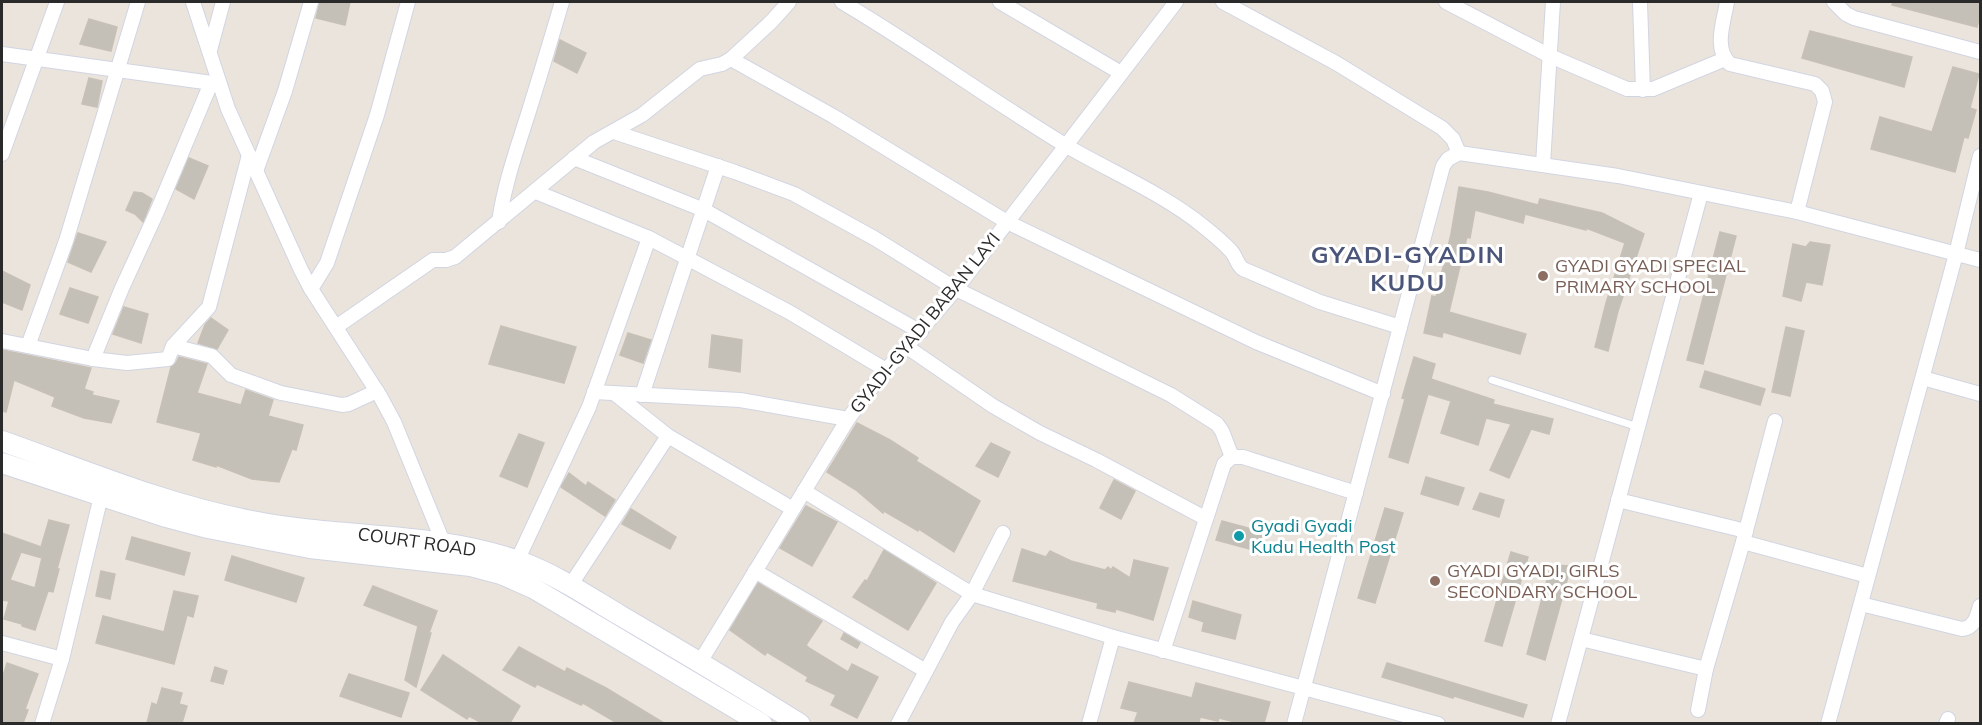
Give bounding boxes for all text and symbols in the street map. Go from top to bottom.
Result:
street label: GYADI-GYADI BABAN LAYI [844,227,1005,418]
district label: GYADI-GYADIN KUDU [1311,239,1505,297]
place label: GYADI GYADI SPECIAL PRIMARY SCHOOL [1555,254,1746,298]
marker: GYADI GYADI SPECIAL PRIMARY SCHOOL [1536,269,1550,283]
place label: Gyadi Gyadi Kudu Health Post [1251,514,1395,558]
street label: COURT ROAD [356,522,478,561]
marker: Gyadi Gyadi Kudu Health Post [1232,529,1246,543]
place label: GYADI GYADI, GIRLS SECONDARY SCHOOL [1447,559,1638,603]
marker: GYADI GYADI, GIRLS SECONDARY SCHOOL [1428,574,1442,588]

